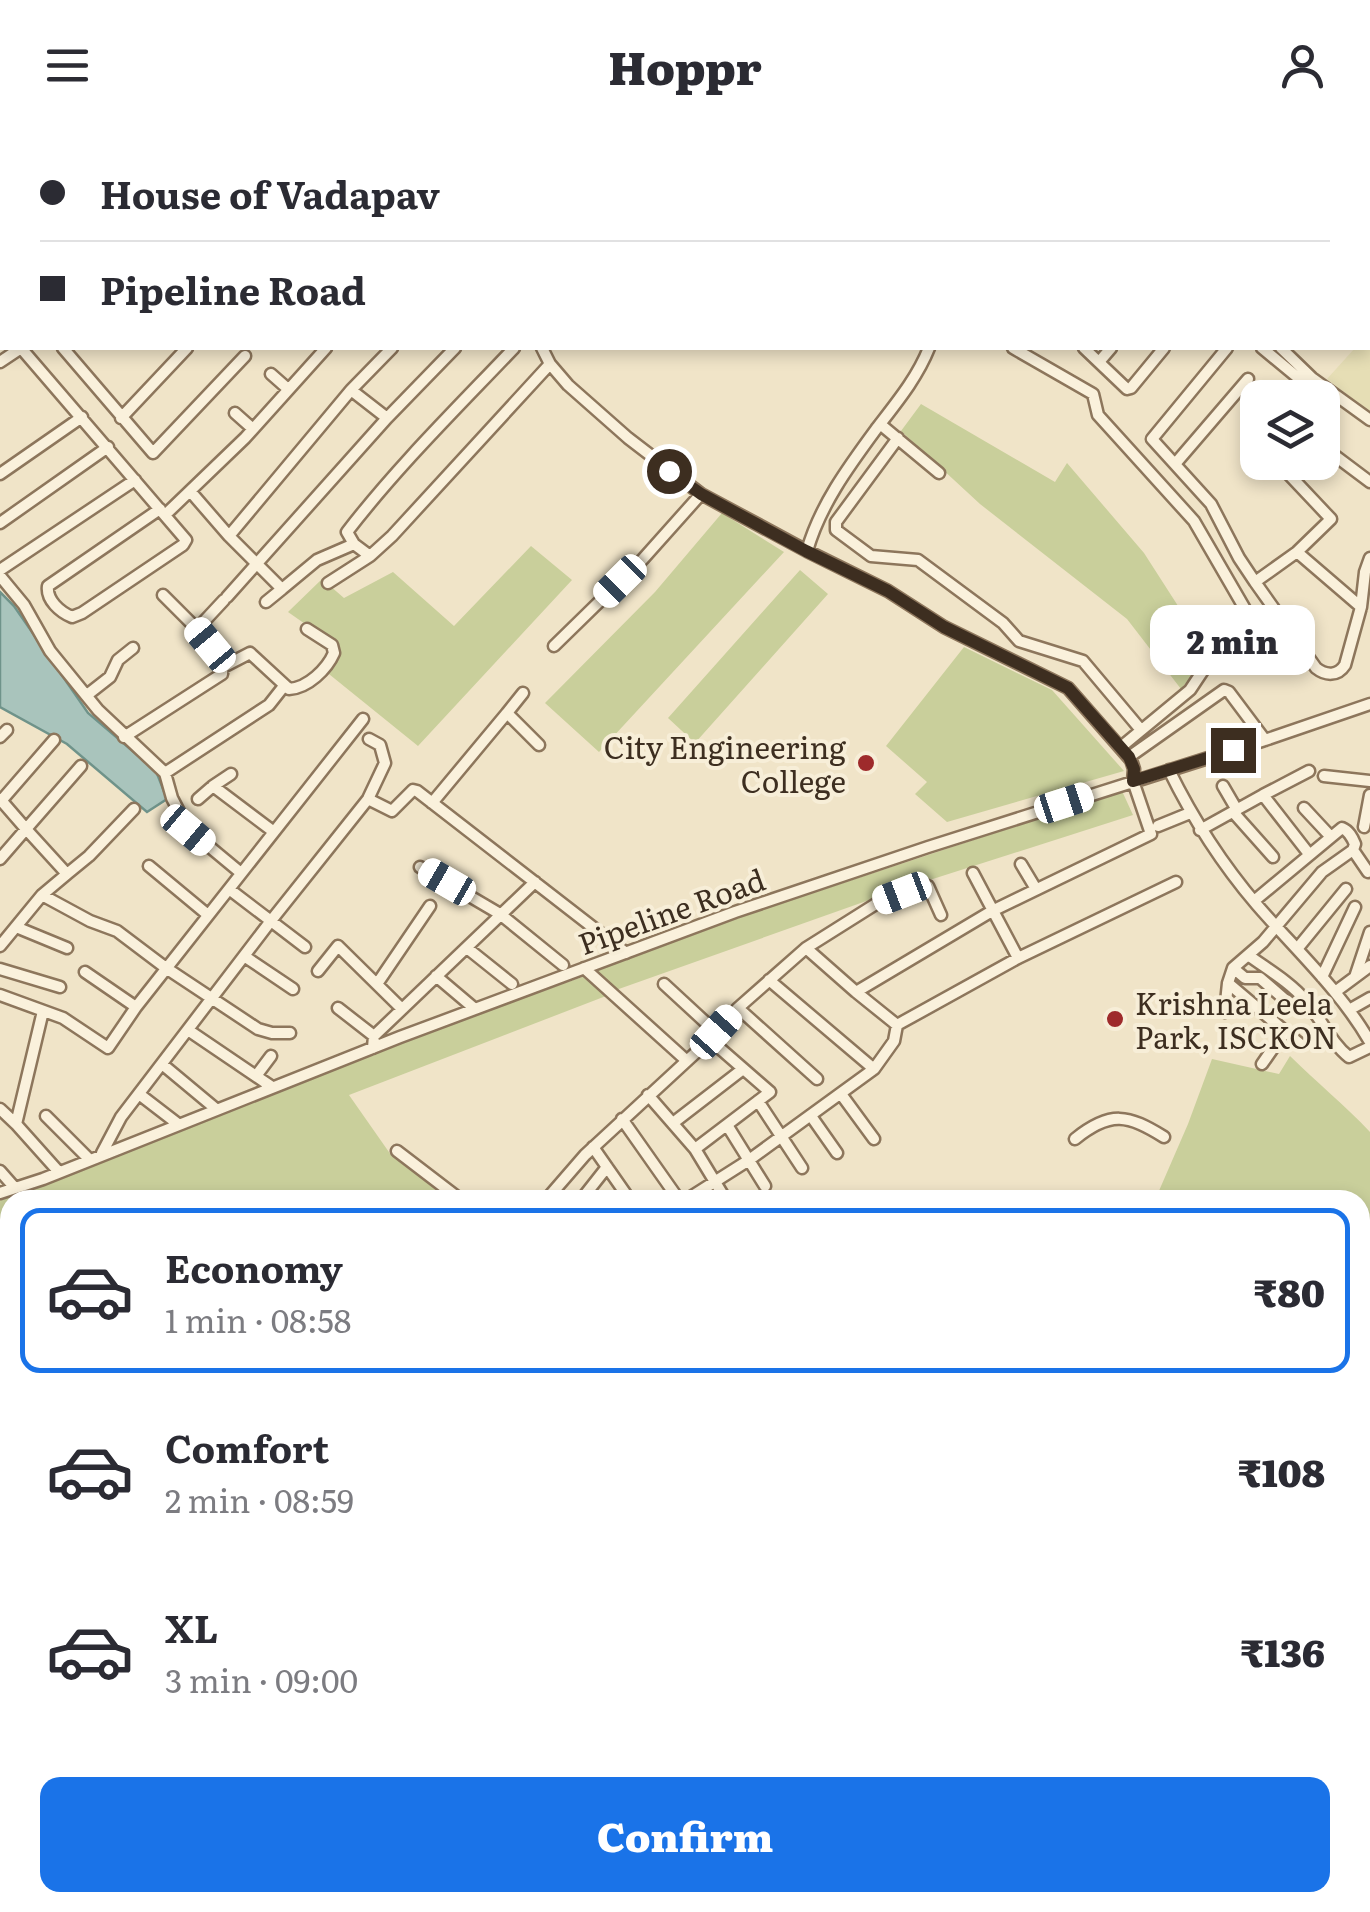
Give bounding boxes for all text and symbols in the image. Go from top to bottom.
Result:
text: Hoppr [608,32,762,99]
icon: menu [40,38,95,93]
icon: person [1275,38,1330,93]
text: House of Vadapav [100,164,440,221]
text: Pipeline Road [100,260,366,317]
map controls [1240,380,1340,480]
button: layers [1240,380,1340,480]
route start [647,449,692,494]
car [588,549,652,613]
callout: 2 min [1150,605,1316,675]
car [179,612,241,678]
text: 2 min [1187,616,1278,664]
place label: City Engineering College [604,724,846,802]
route end [1211,728,1256,773]
marker: City Engineering College [855,752,877,774]
car [1031,779,1097,827]
car [155,799,221,861]
car [414,854,480,910]
street label: Pipeline Road [572,856,770,964]
car [869,868,935,918]
place label: Krishna Leela Park, ISCKON [1135,980,1337,1058]
car [685,1000,747,1064]
marker: Krishna Leela Park, ISCKON [1104,1008,1126,1030]
text: Economy [165,1238,343,1295]
icon: car [45,1246,135,1336]
text: ₹80 [1254,1262,1325,1319]
text: 1 min · 08:58 [165,1295,351,1343]
text: Comfort [165,1418,329,1475]
icon: car [45,1426,135,1516]
text: ₹108 [1238,1442,1325,1499]
text: 2 min · 08:59 [165,1475,354,1523]
text: XL [165,1598,218,1655]
icon: car [45,1606,135,1696]
text: ₹136 [1241,1622,1325,1679]
text: 3 min · 09:00 [165,1655,358,1703]
button: Confirm [40,1777,1330,1892]

